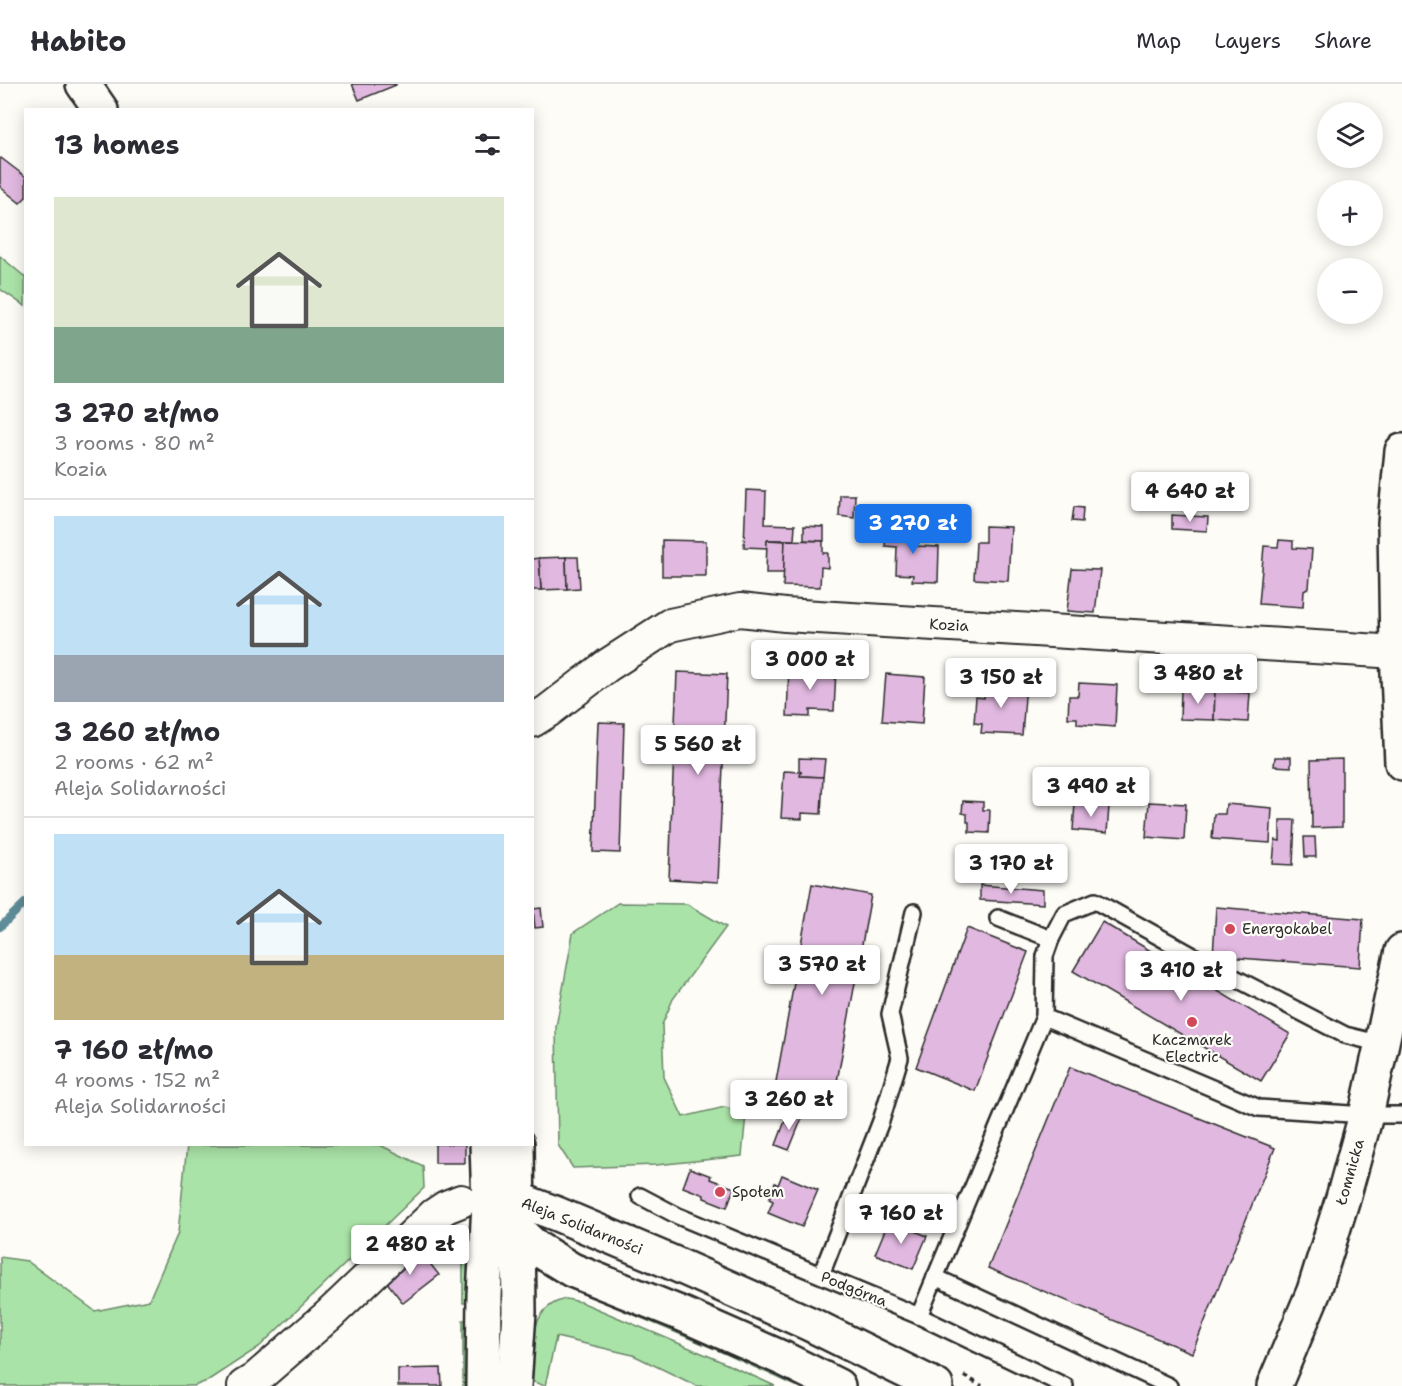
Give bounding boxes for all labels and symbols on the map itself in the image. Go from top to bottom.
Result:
pin: 4 640 zł [1128,472,1252,523]
pin: 3 270 zł [851,504,975,555]
street label: Kozia [929,614,970,636]
pin: 3 000 zł [748,640,872,691]
pin: 3 480 zł [1136,654,1260,705]
pin: 3 150 zł [939,658,1063,709]
pin: 5 560 zł [636,725,760,776]
pin: 3 490 zł [1029,767,1153,818]
pin: 3 170 zł [949,844,1073,895]
place label: Energokabel [1242,919,1332,939]
marker: Energokabel [1223,922,1237,936]
pin: 3 570 zł [760,945,884,996]
pin: 3 410 zł [1119,951,1243,1002]
marker: Kaczmarek Electric [1185,1015,1199,1029]
place label: Kaczmarek Electric [1152,1030,1232,1067]
pin: 3 260 zł [727,1080,851,1131]
street label: Łomnicka [1331,1136,1369,1208]
place label: Społem [732,1182,784,1202]
marker: Społem [713,1185,727,1199]
street label: Aleja Solidarności [518,1192,646,1260]
pin: 7 160 zł [839,1194,963,1245]
pin: 2 480 zł [348,1225,472,1276]
street label: Podgórna [818,1267,891,1312]

